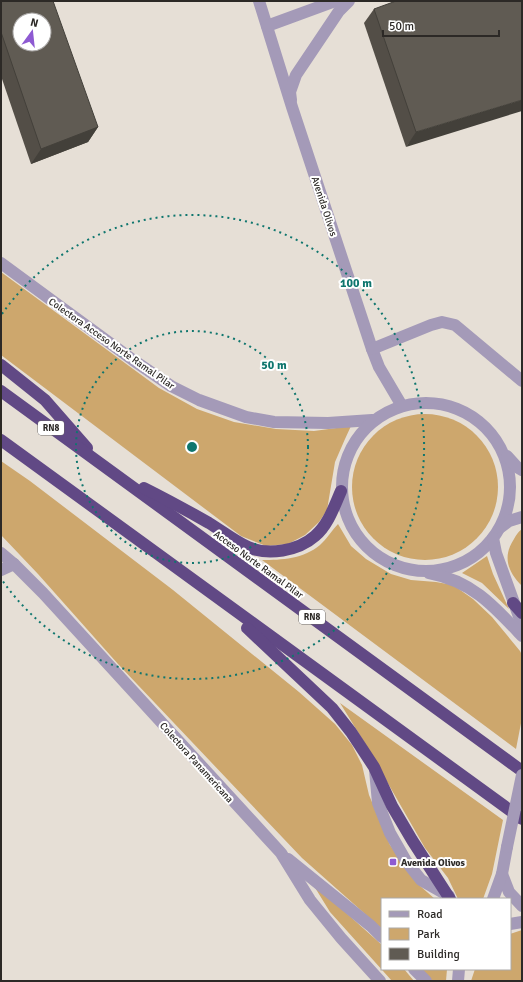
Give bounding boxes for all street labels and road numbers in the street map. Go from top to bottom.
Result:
street label: Avenida Olivos [309,175,340,238]
street label: Colectora Acceso Norte Ramal Pilar [46,296,177,392]
road number: RN8 [38,421,64,435]
street label: Acceso Norte Ramal Pilar [211,528,306,602]
road number: RN8 [299,610,325,624]
street label: Colectora Panamericana [157,720,236,805]

